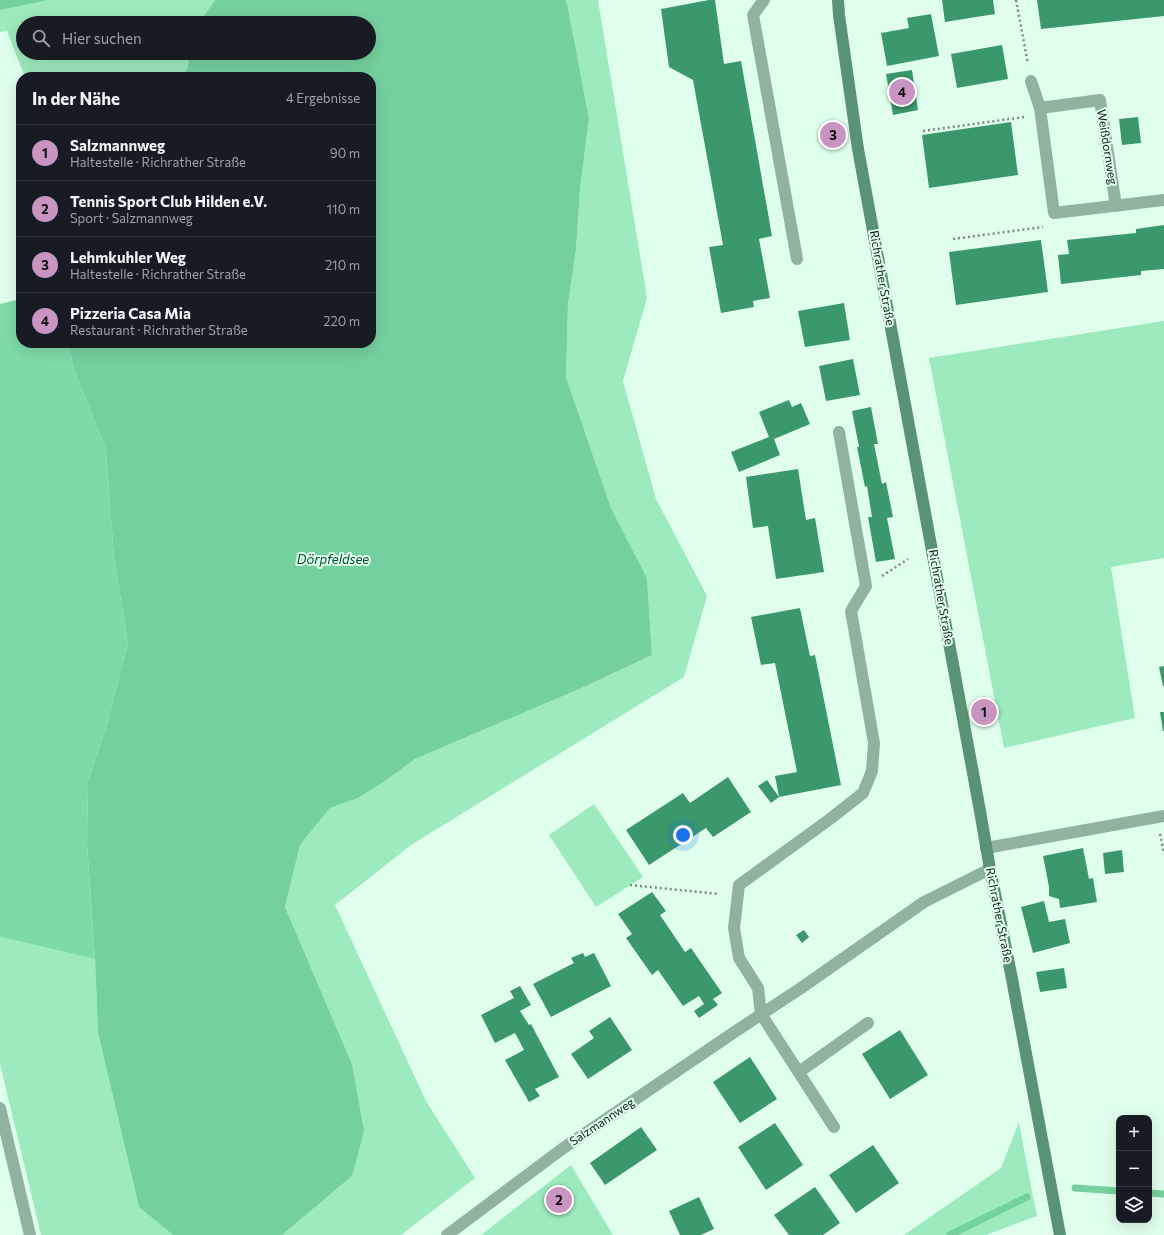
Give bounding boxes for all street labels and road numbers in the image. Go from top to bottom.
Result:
street label: Weißdornweg [1095,108,1121,186]
street label: Richrather Straße [868,229,898,327]
street label: Richrather Straße [927,548,957,646]
street label: Richrather Straße [984,866,1016,964]
street label: Salzmannweg [566,1094,637,1148]

